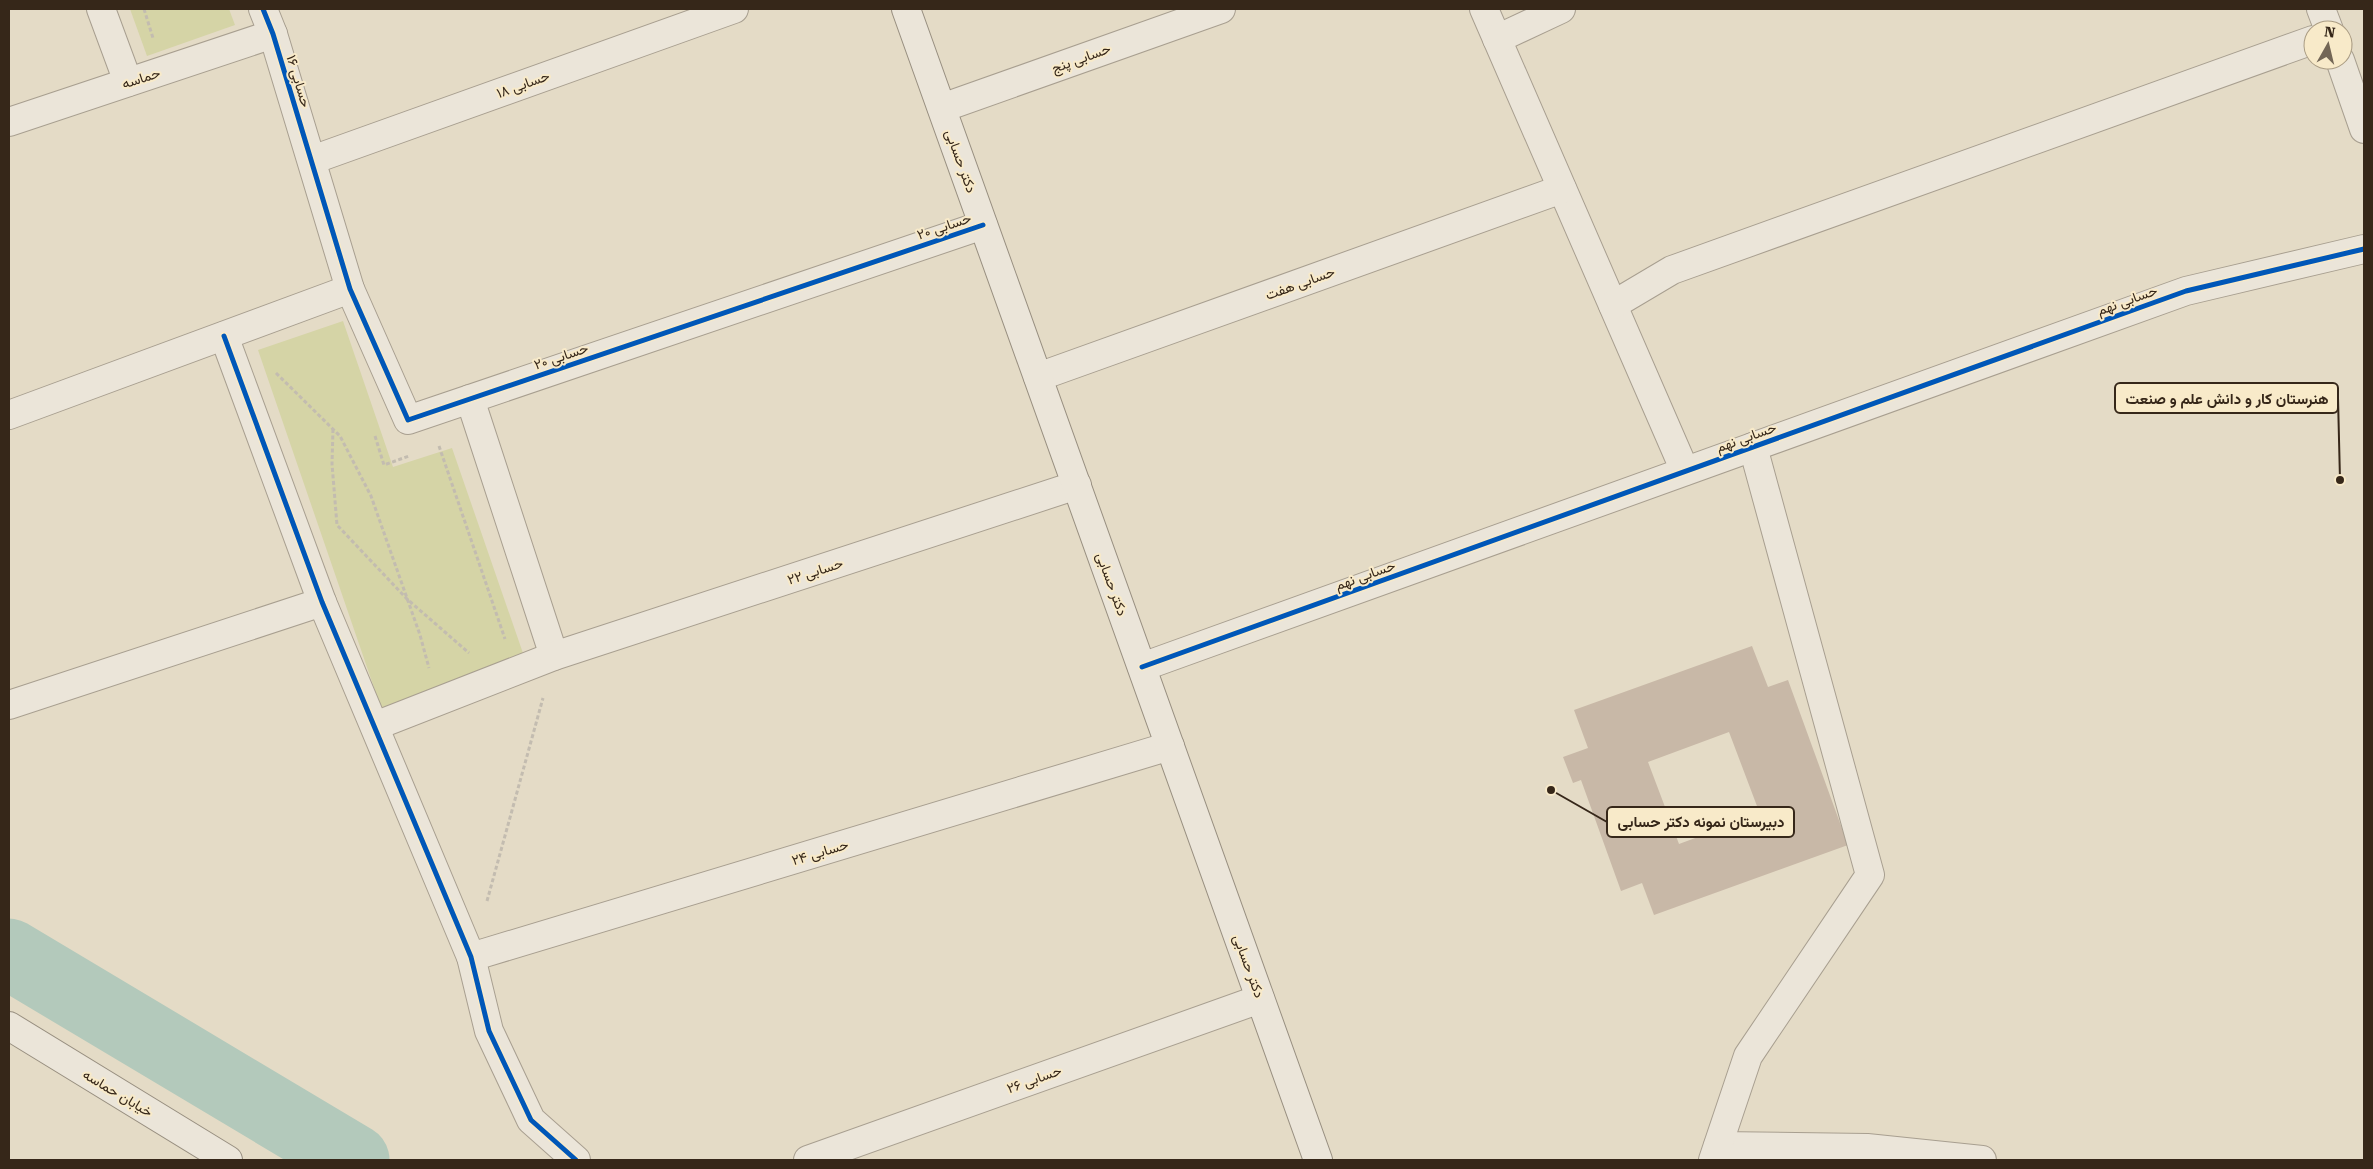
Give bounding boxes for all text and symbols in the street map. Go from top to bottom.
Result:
north arrow [2303,20,2353,70]
text: N [2323,23,2336,41]
street label: حسابی پنج [1049,40,1114,79]
street label: حسابی ۱۶ [283,53,315,109]
street label: حماسه [120,64,162,92]
street label: حسابی ۱۸ [494,67,552,102]
street label: دکتر حسابی [941,127,980,195]
street label: حسابی ۲۰ [915,209,973,244]
street label: حسابی هفت [1263,263,1337,304]
street label: حسابی نهم [2095,282,2160,319]
street label: حسابی ۲۰ [532,339,590,374]
callout: هنرستان کار و دانش علم و صنعت [2115,383,2338,413]
text: هنرستان کار و دانش علم و صنعت [2125,390,2329,409]
street label: حسابی نهم [1714,419,1779,456]
street label: دکتر حسابی [1092,550,1131,618]
street label: حسابی ۲۲ [785,554,845,588]
street label: حسابی نهم [1333,557,1398,594]
callout: دبیرستان نمونه دکتر حسابی [1607,807,1794,837]
text: دبیرستان نمونه دکتر حسابی [1618,813,1784,831]
street label: حسابی ۲۴ [790,836,850,869]
street label: دکتر حسابی [1229,932,1268,1000]
street label: حسابی ۲۶ [1004,1062,1064,1097]
street label: خیابان حماسه [80,1066,156,1121]

